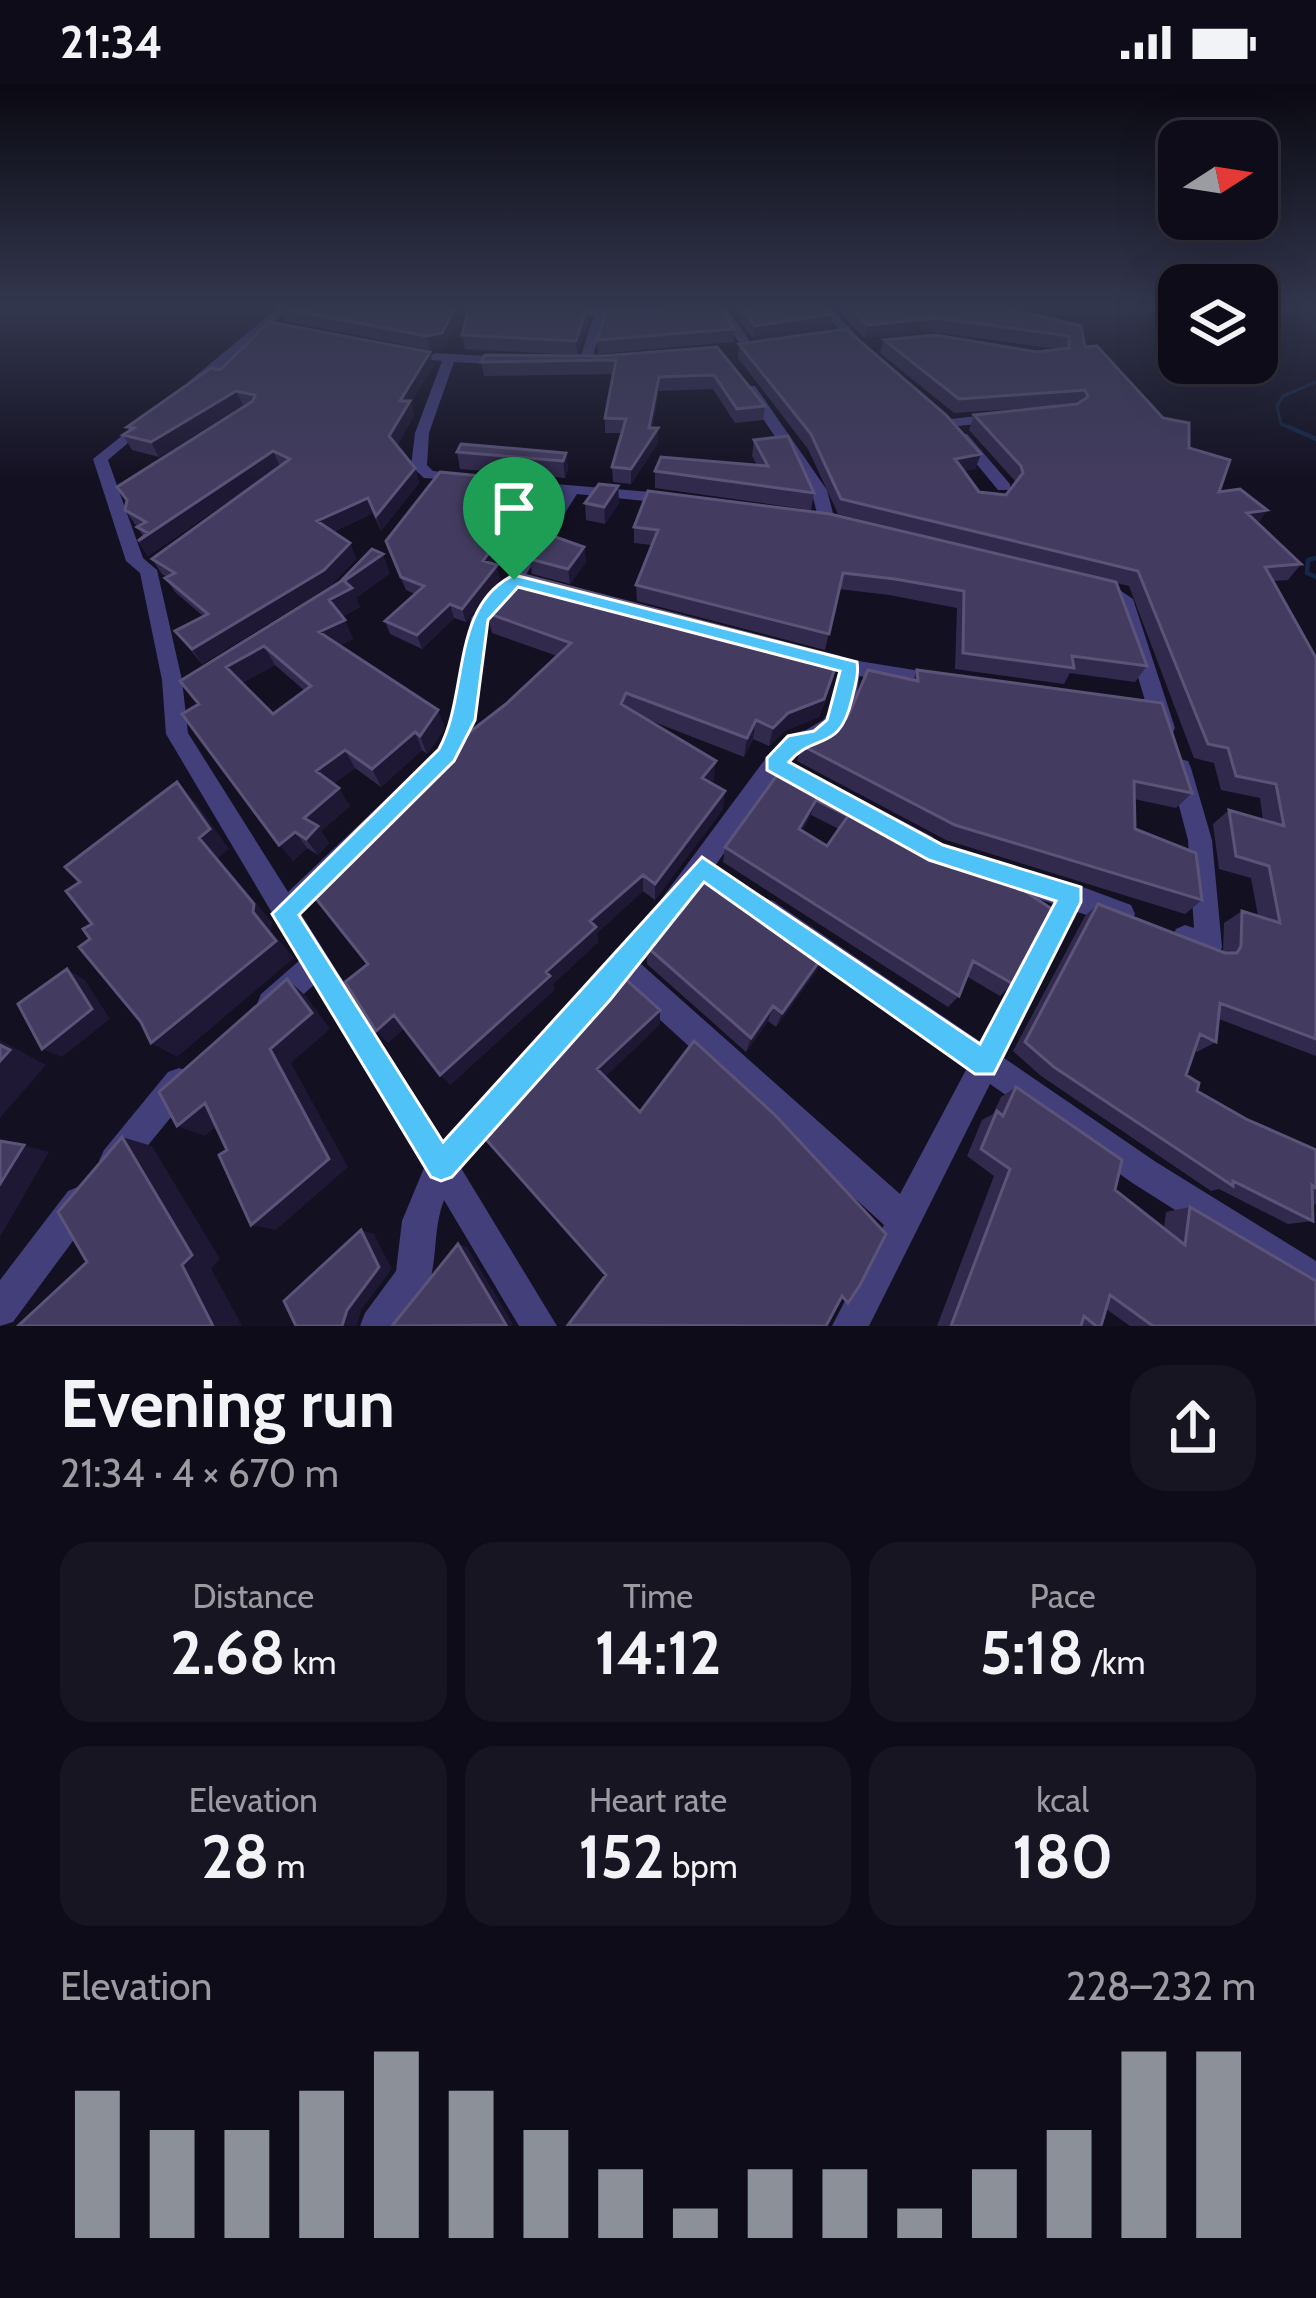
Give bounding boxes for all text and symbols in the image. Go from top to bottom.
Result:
text: 21:34 [60,15,163,69]
north arrow [1158,120,1278,240]
map controls [1158,120,1278,384]
button: layers [1158,264,1278,384]
pin [463,457,565,580]
icon: arrive [481,475,547,541]
text: Evening run [60,1363,395,1444]
button: share [1130,1365,1256,1491]
text: 21:34 · 4 × 670 m [60,1449,339,1497]
text: Distance [193,1576,314,1616]
text: Time [623,1576,693,1616]
text: Pace [1030,1576,1096,1616]
text: 2.68 [170,1616,285,1689]
text: 14:12 [595,1616,721,1689]
text: 5:18 [980,1616,1084,1689]
text: km [285,1642,336,1682]
text: /km [1084,1642,1146,1682]
text: Elevation [189,1780,318,1820]
text: Heart rate [589,1780,727,1820]
text: kcal [1036,1780,1089,1820]
text: 28 [201,1820,269,1893]
text: 152 [578,1820,665,1893]
text: 180 [1012,1820,1113,1893]
text: m [269,1846,306,1886]
text: bpm [665,1846,738,1886]
text: Elevation [60,1962,212,2010]
text: 228–232 m [1066,1962,1256,2010]

